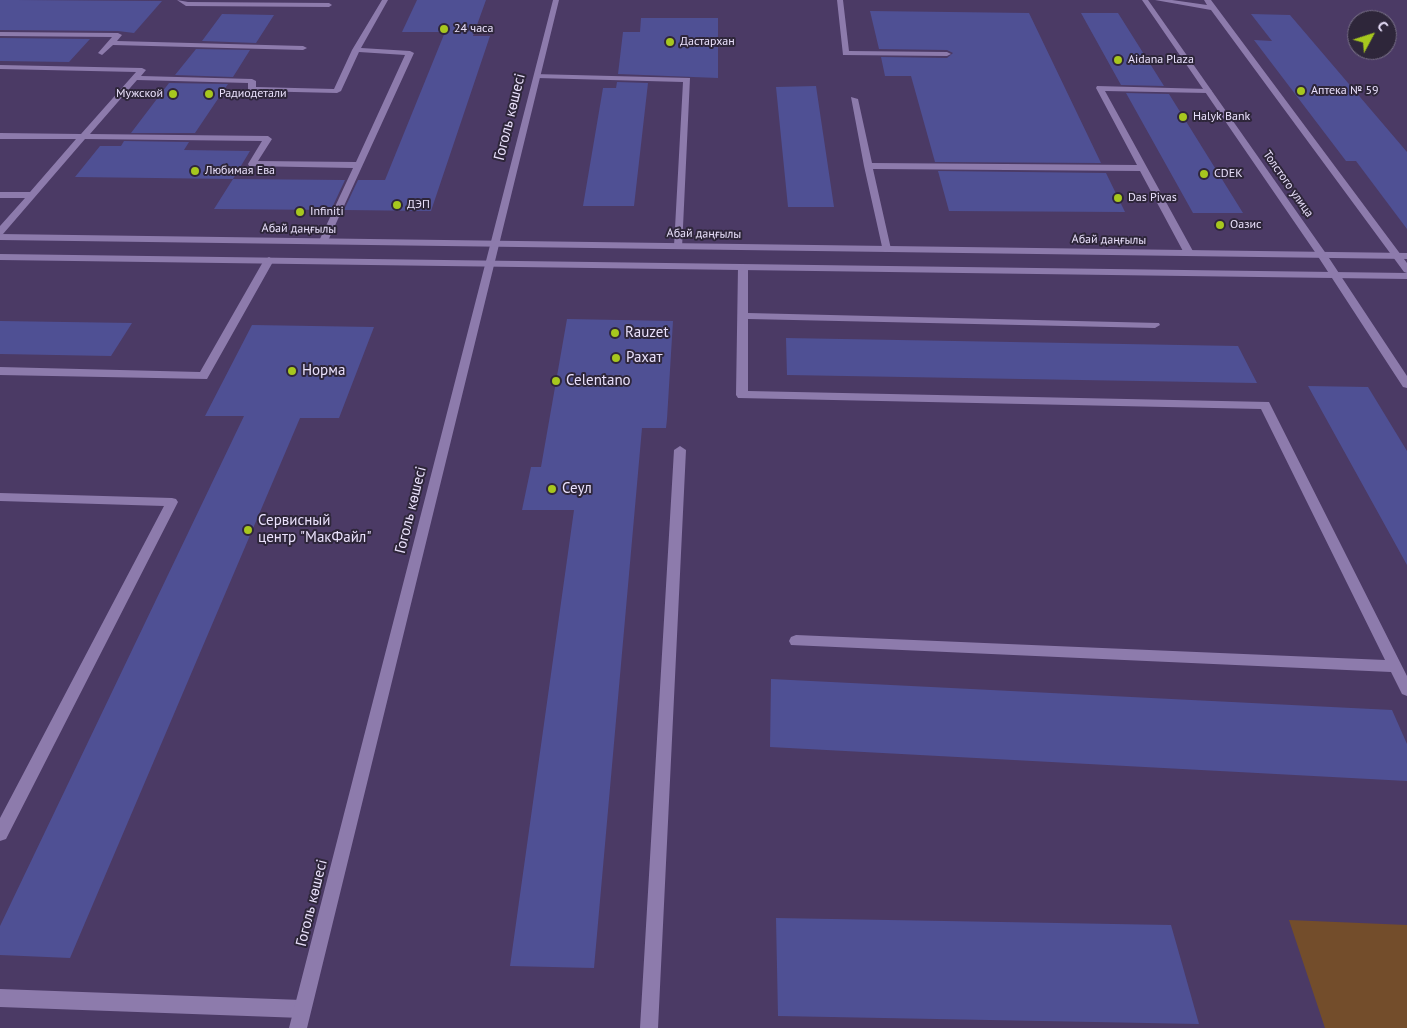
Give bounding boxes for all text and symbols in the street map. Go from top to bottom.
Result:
north arrow [1347,10,1397,60]
text: С [1373,17,1392,35]
place label: 24 часа [454,22,493,36]
marker: 24 часа [438,23,450,35]
place label: Дастархан [680,35,735,49]
marker: Дастархан [664,36,676,48]
place label: Aidana Plaza [1128,53,1194,67]
marker: Aidana Plaza [1112,54,1124,66]
street label: Гоголь көшесі [490,72,530,162]
place label: Аптека № 59 [1311,84,1379,98]
marker: Аптека № 59 [1295,85,1307,97]
place label: Мужской [116,87,163,101]
place label: Радиодетали [219,87,287,101]
marker: Мужской [167,88,179,100]
marker: Радиодетали [203,88,215,100]
place label: Halyk Bank [1193,110,1250,124]
marker: Halyk Bank [1177,111,1189,123]
street label: Толстого улица [1260,148,1316,220]
place label: Любимая Ева [205,164,275,178]
marker: Любимая Ева [189,165,201,177]
place label: CDEK [1214,167,1242,181]
marker: CDEK [1198,168,1210,180]
place label: Das Pivas [1128,191,1177,205]
marker: Das Pivas [1112,192,1124,204]
place label: ДЭП [407,198,430,212]
marker: ДЭП [391,199,403,211]
place label: Infiniti [310,205,344,219]
marker: Infiniti [294,206,306,218]
place label: Оазис [1230,218,1261,232]
marker: Оазис [1214,219,1226,231]
street label: Абай даңғылы [262,221,336,237]
street label: Абай даңғылы [667,226,741,242]
street label: Абай даңғылы [1072,232,1146,248]
place label: Rauzet [625,324,668,342]
marker: Rauzet [609,327,621,339]
place label: Рахат [626,349,662,367]
marker: Рахат [610,352,622,364]
place label: Норма [302,362,345,380]
marker: Норма [286,365,298,377]
place label: Celentano [566,372,631,390]
marker: Celentano [550,375,562,387]
street label: Гоголь көшесі [391,465,431,555]
place label: Сеул [562,480,592,498]
marker: Сеул [546,483,558,495]
place label: Сервисный центр "МакФайл" [258,512,371,547]
marker: Сервисный центр "МакФайл" [242,524,254,536]
street label: Гоголь көшесі [292,858,332,948]

